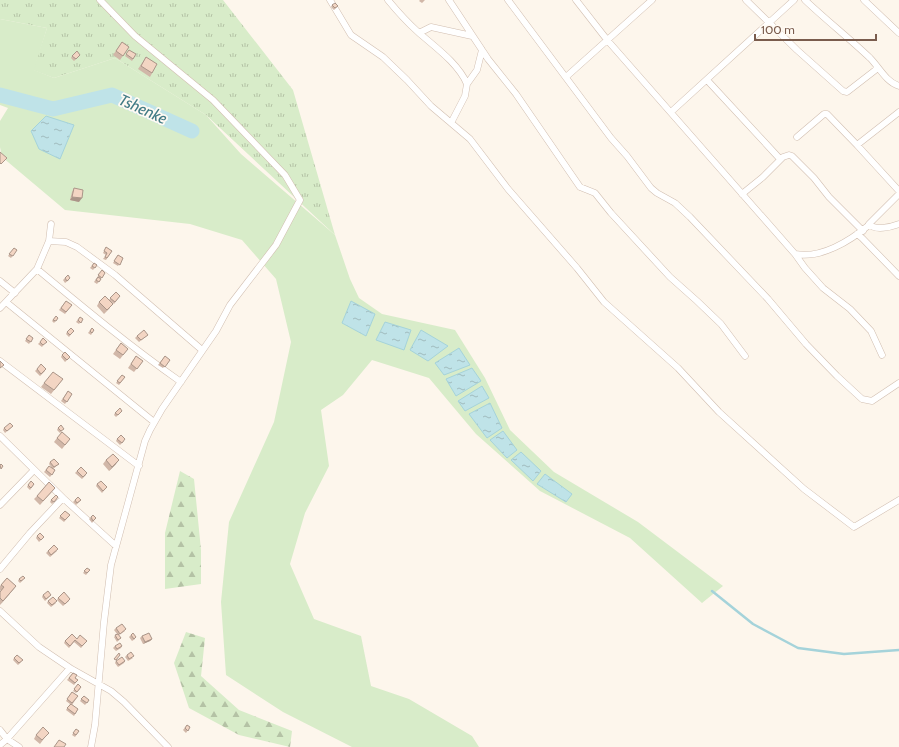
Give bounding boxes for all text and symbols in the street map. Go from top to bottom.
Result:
scale bar [755,16,876,42]
text: 100 m [761,22,795,37]
water label: Tshenke [116,90,170,128]

